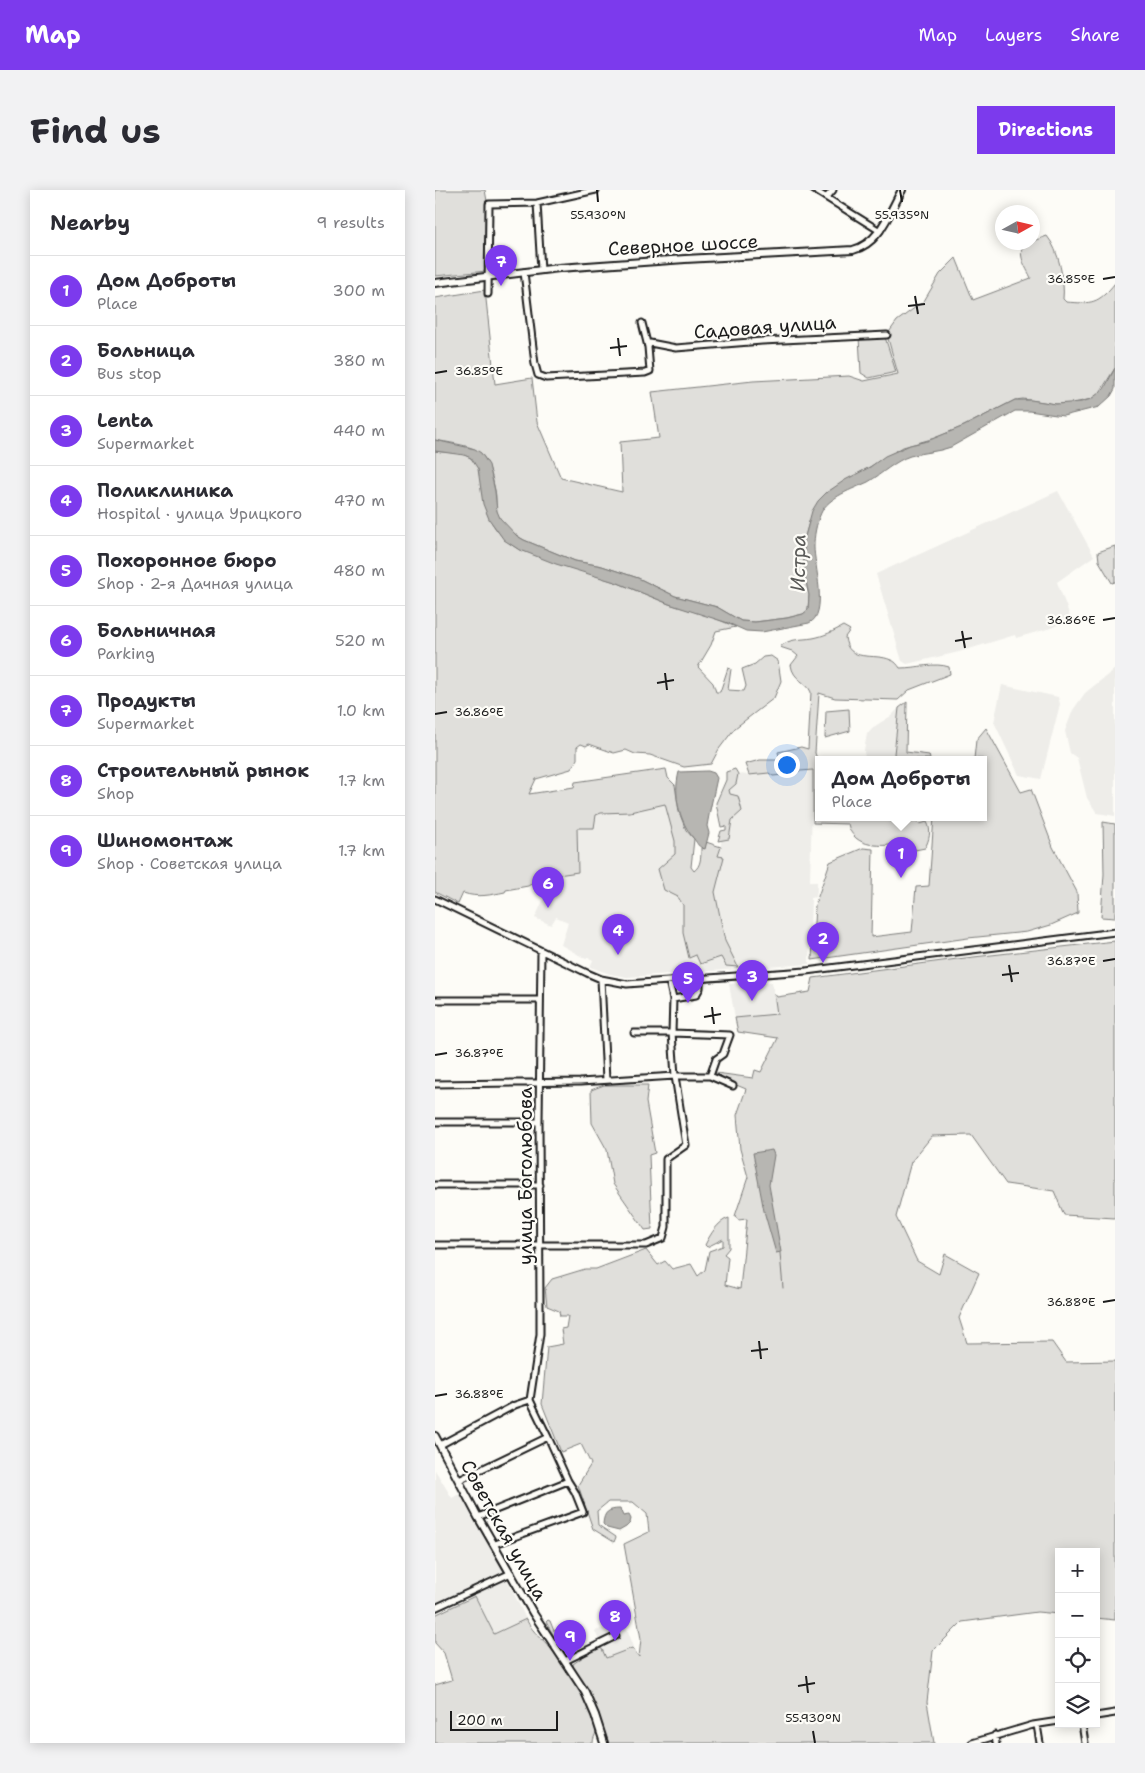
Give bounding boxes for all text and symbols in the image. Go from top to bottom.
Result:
text: Map [25,19,81,51]
text: Map [919,23,957,47]
text: Layers [985,23,1042,47]
text: Share [1070,23,1120,47]
button: Directions [977,106,1115,154]
text: Find us [30,107,161,154]
north arrow [995,205,1040,250]
text: 55.930°N [570,207,626,223]
text: 55.935°N [875,207,929,223]
text: Nearby [50,209,130,237]
text: 9 results [316,212,385,233]
street label: Северное шоссе [607,229,759,261]
pin: 7 [485,245,517,286]
text: Дом Доброты [97,268,236,293]
text: 36.85°E [1047,271,1095,287]
text: 1 [62,280,70,301]
text: 300 m [333,280,385,301]
text: Place [97,293,138,314]
street label: Садовая улица [693,310,837,344]
text: Больница [97,338,195,363]
text: 2 [60,350,72,371]
text: 380 m [333,350,385,371]
text: Bus stop [97,363,162,384]
text: 36.85°E [455,363,503,379]
text: Lenta [97,408,153,433]
text: 3 [60,420,72,441]
text: 440 m [333,420,385,441]
text: Supermarket [97,433,194,454]
text: Поликлиника [97,478,233,503]
text: 4 [60,490,72,511]
text: 470 m [334,490,385,511]
text: Hospital · улица Урицкого [97,503,302,524]
water label: Истра [784,534,812,592]
text: Похоронное бюро [97,548,277,573]
text: 5 [61,560,71,581]
text: 480 m [333,560,385,581]
text: Shop · 2-я Дачная улица [97,573,293,594]
text: 36.86°E [1046,612,1096,628]
text: Больничная [97,618,216,643]
text: 6 [60,630,72,651]
text: 520 m [335,630,385,651]
text: Parking [97,643,155,664]
text: Продукты [97,688,196,713]
text: 7 [60,700,72,721]
text: 1.0 km [337,700,385,721]
text: 36.86°E [454,704,504,720]
text: Supermarket [97,713,194,734]
your location [774,752,800,778]
popup [815,756,987,821]
text: Строительный рынок [97,758,309,783]
text: Дом Доброты [832,766,971,791]
text: 8 [60,770,72,791]
text: 1.7 km [338,770,385,791]
text: Shop [97,783,134,804]
text: Place [832,791,872,812]
text: Шиномонтаж [97,828,233,853]
pin: 1 [885,837,917,878]
text: 9 [60,840,72,861]
text: 1.7 km [338,840,385,861]
text: Shop · Советская улица [97,853,282,874]
pin: 6 [532,867,564,908]
pin: 4 [602,914,634,955]
pin: 2 [807,922,839,963]
text: 36.87°E [1047,953,1095,969]
pin: 3 [736,960,768,1001]
pin: 5 [672,962,704,1003]
text: 36.87°E [455,1045,503,1061]
street label: улица Боголюбова [513,1087,538,1265]
text: 36.88°E [1046,1294,1096,1310]
text: 36.88°E [454,1386,504,1402]
street label: Советская улица [455,1455,553,1605]
map controls [1055,1548,1100,1728]
button: + [1055,1548,1100,1593]
button: − [1055,1593,1100,1638]
pin: 8 [599,1600,631,1641]
pin: 9 [554,1620,586,1661]
button: locate [1055,1638,1100,1683]
button: layers [1055,1683,1100,1728]
scale bar [450,1708,557,1731]
text: 55.930°N [785,1710,841,1726]
text: 200 m [457,1711,503,1729]

